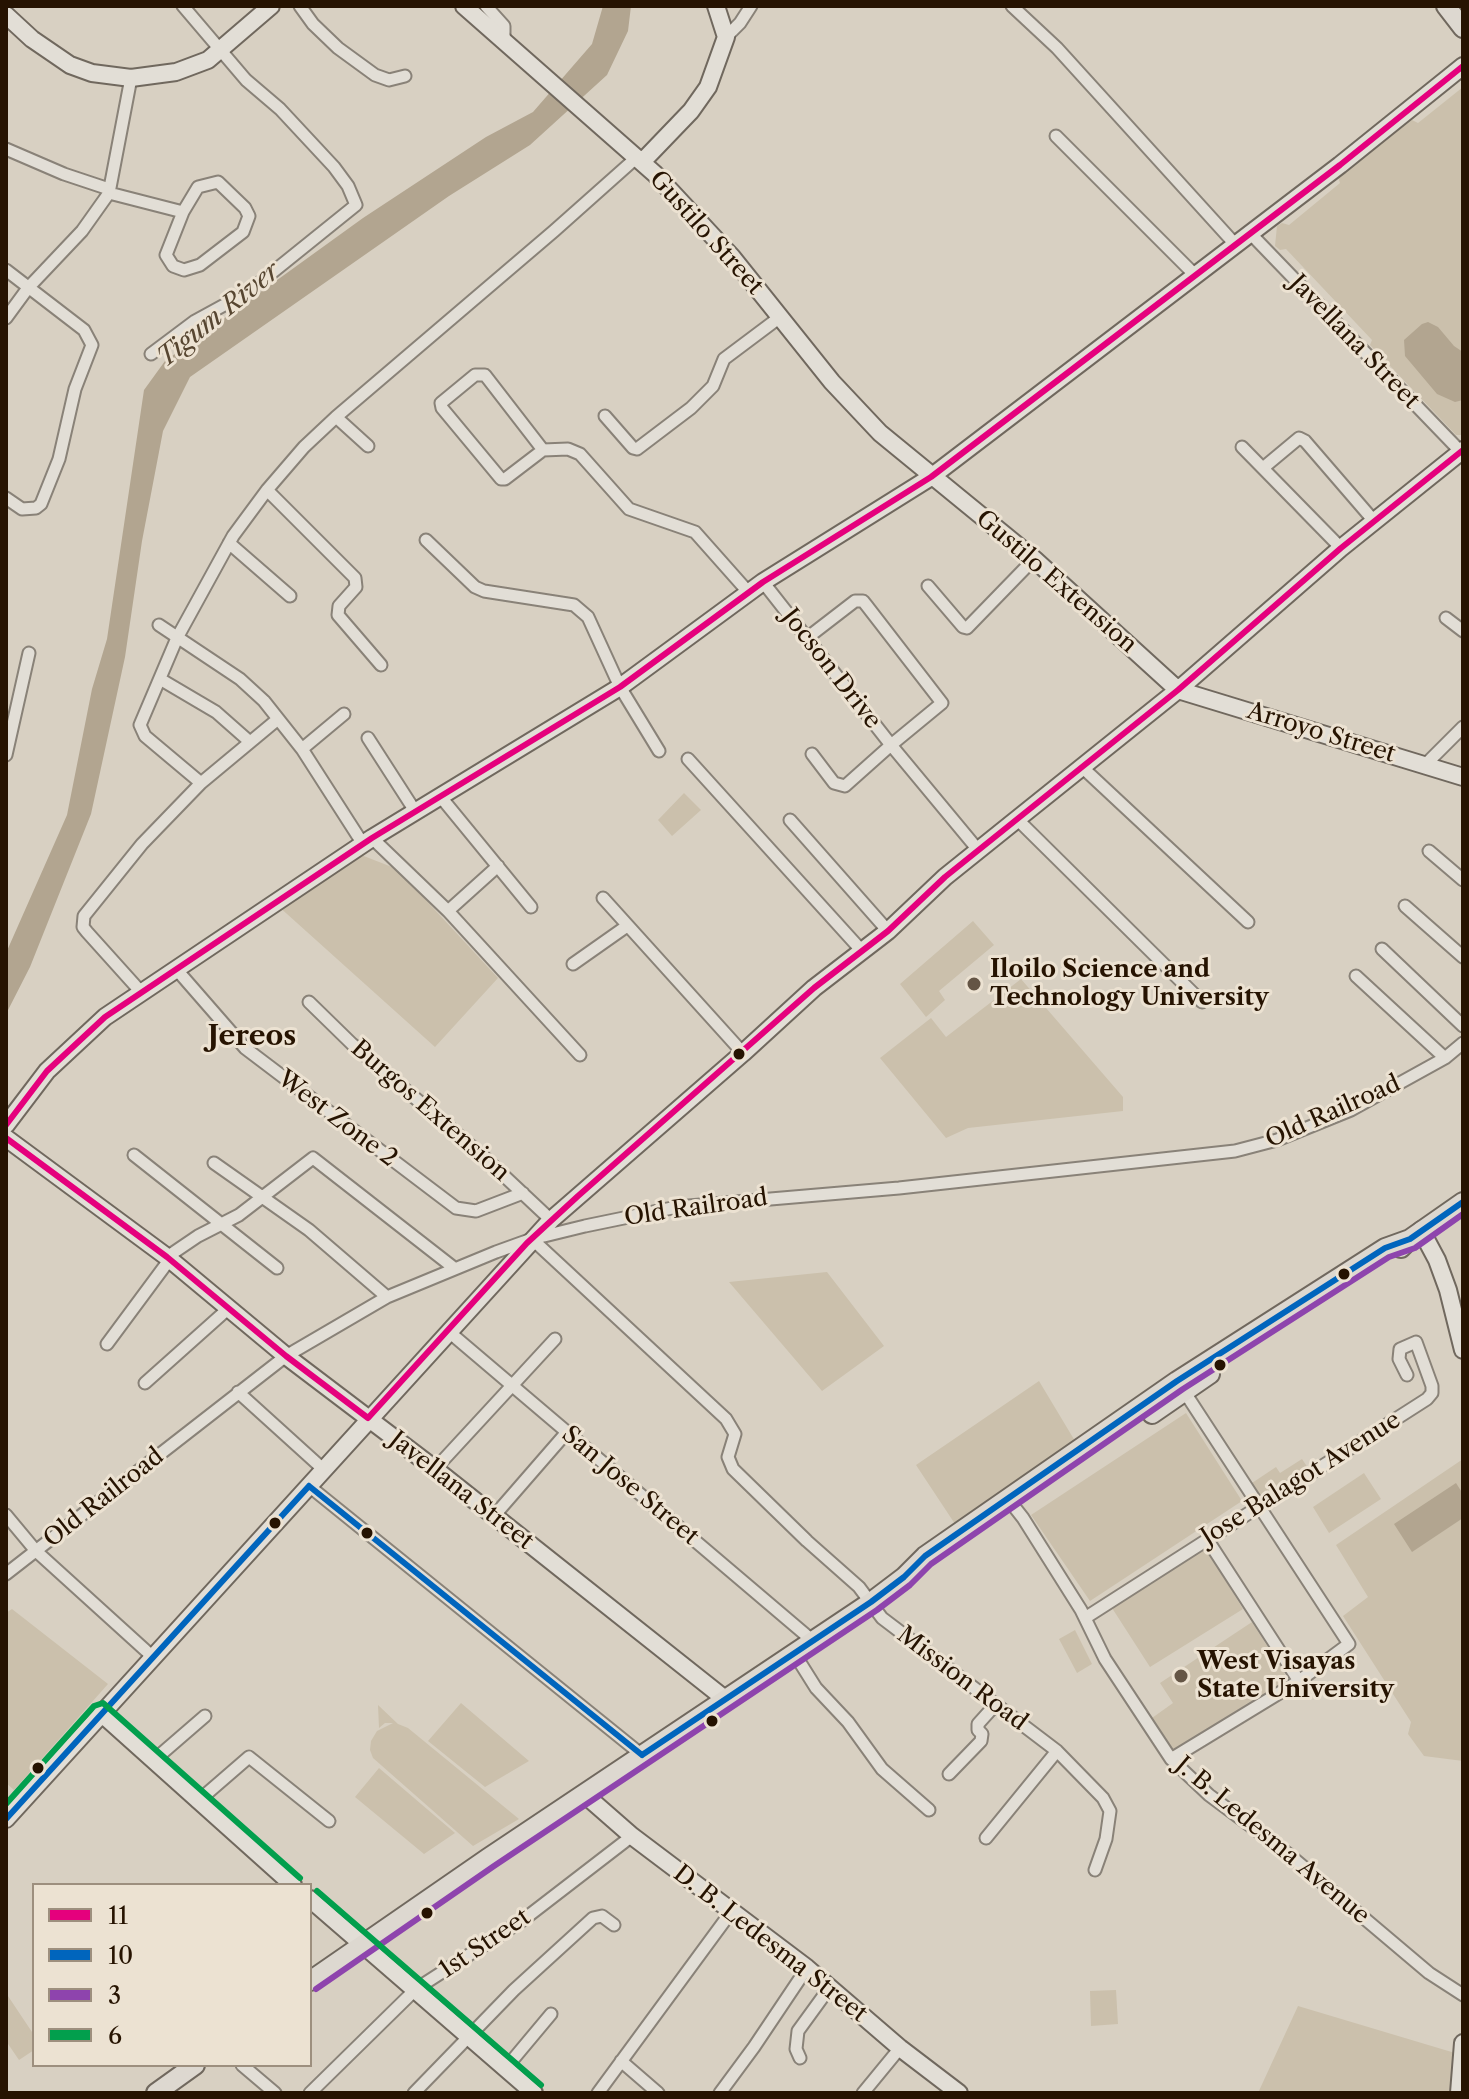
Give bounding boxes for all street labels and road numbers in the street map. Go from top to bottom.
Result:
street label: Gustilo Street [643,165,769,301]
street label: Javellana Street [1283,269,1425,415]
street label: Gustilo Extension [970,504,1142,660]
street label: Jocson Drive [775,603,887,735]
street label: Arroyo Street [1243,697,1399,769]
street label: Burgos Extension [345,1034,515,1188]
street label: West Zone 2 [271,1065,403,1173]
street label: Old Railroad [1261,1069,1405,1155]
street label: Old Railroad [623,1184,769,1232]
street label: Jose Balagot Avenue [1196,1406,1406,1552]
street label: San Jose Street [556,1420,704,1552]
street label: Javellana Street [383,1426,539,1556]
street label: Old Railroad [38,1442,170,1554]
street label: Mission Road [891,1621,1033,1737]
street label: J. B. Ledesma Avenue [1169,1751,1375,1931]
street label: D. B. Ledesma Street [667,1859,873,2029]
street label: 1st Street [434,1903,536,1985]

